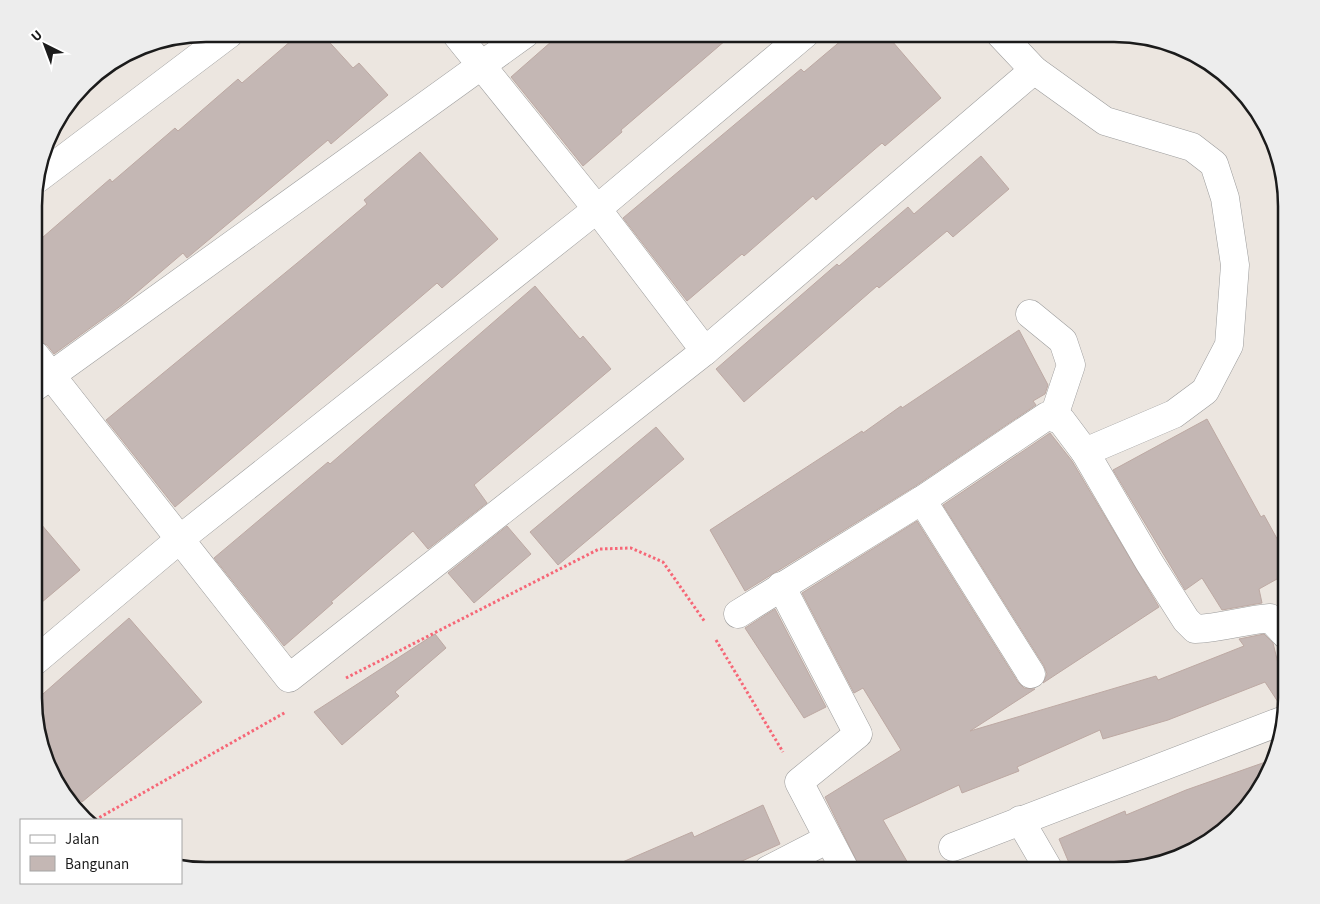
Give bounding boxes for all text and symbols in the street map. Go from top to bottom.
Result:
north arrow [20,20,70,70]
text: U [27,26,47,47]
legend [20,819,182,884]
text: Jalan [65,829,99,850]
text: Bangunan [65,854,129,875]

